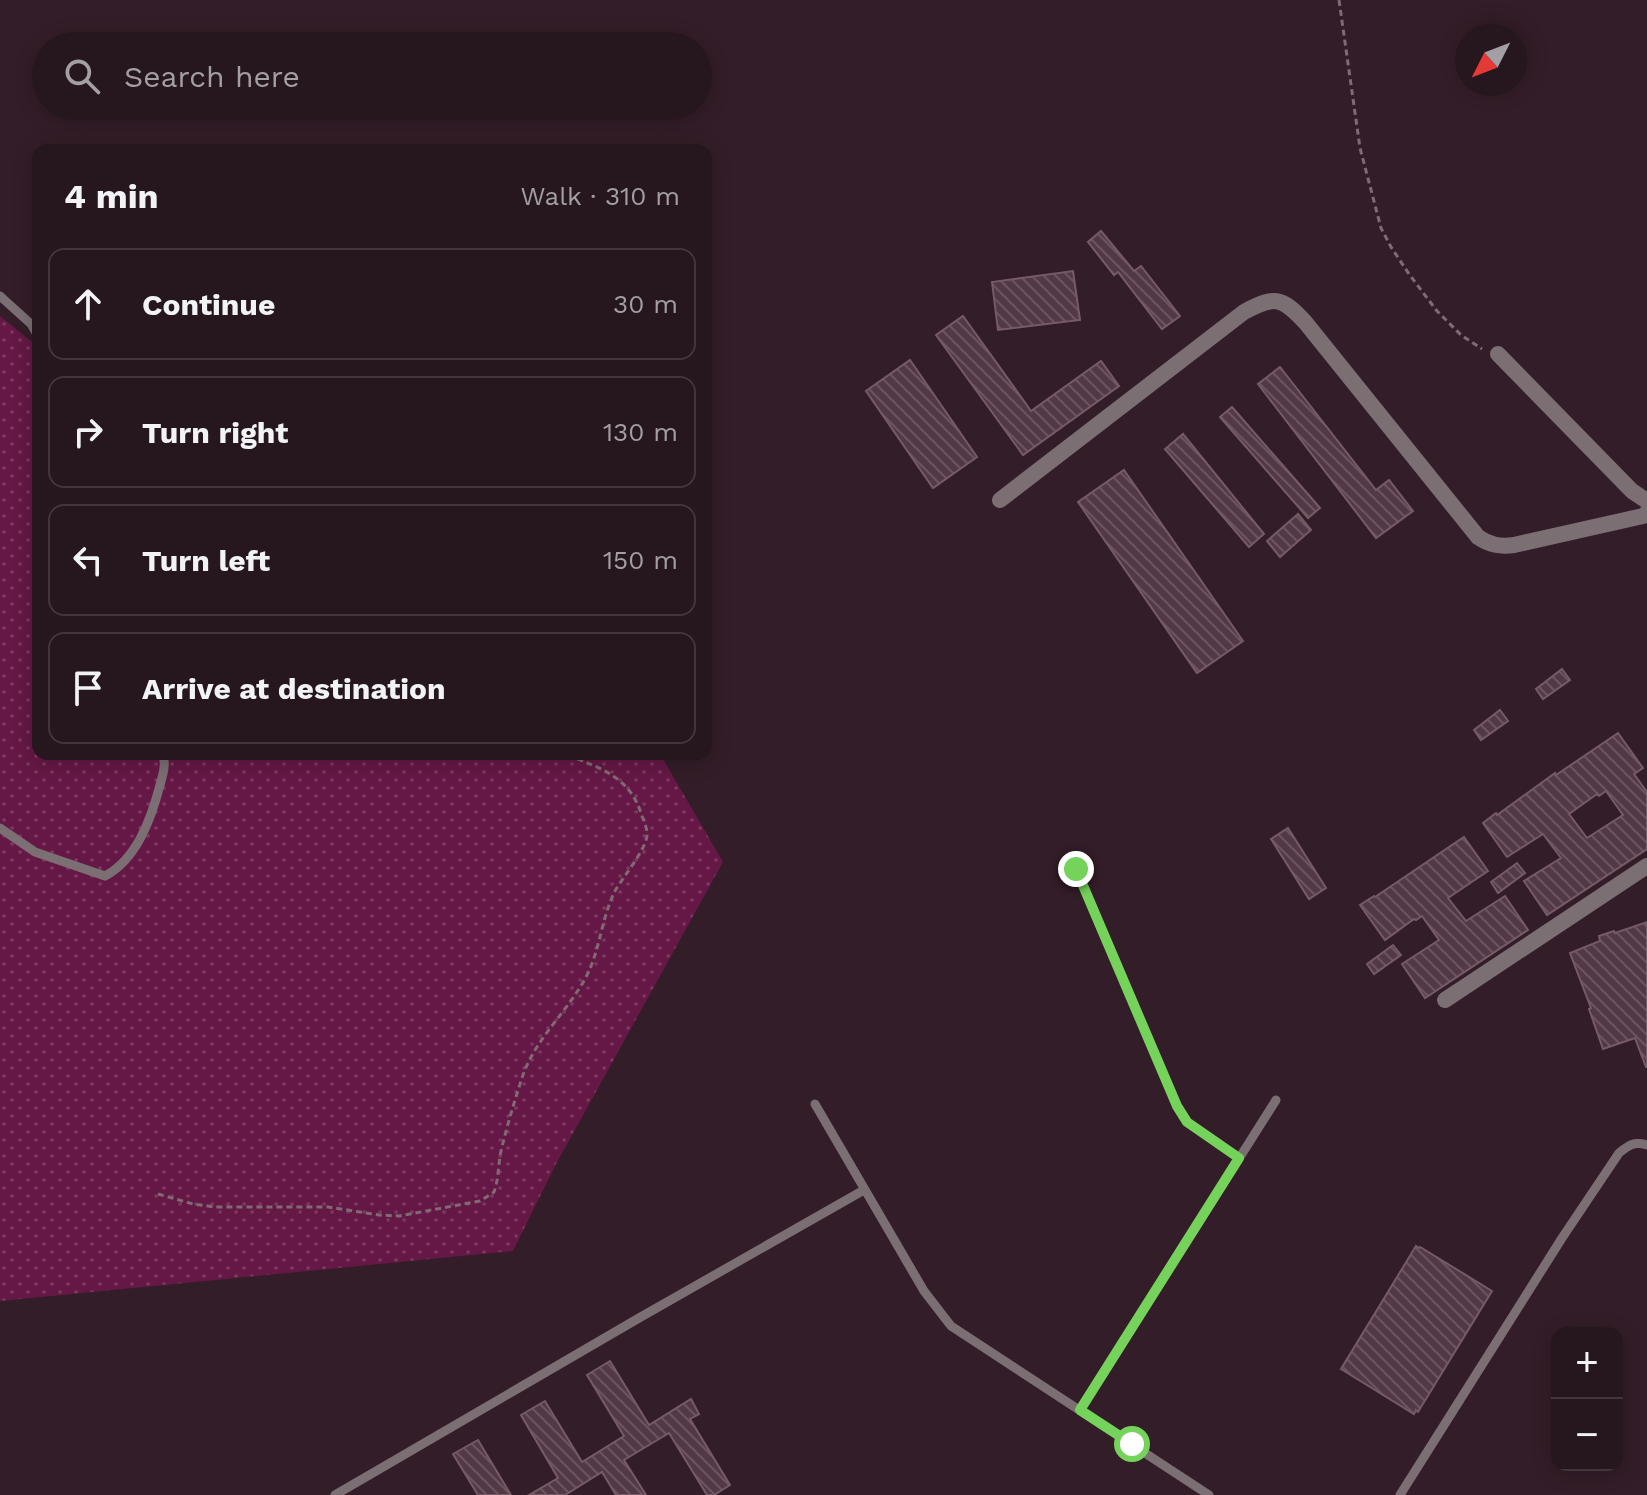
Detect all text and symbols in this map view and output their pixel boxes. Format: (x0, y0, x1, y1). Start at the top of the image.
north arrow (1455, 24, 1527, 96)
search box (32, 32, 712, 120)
icon: search (60, 54, 104, 98)
text: Search here (124, 59, 300, 94)
text: 4 min (64, 176, 159, 216)
text: Walk · 310 m (520, 181, 680, 211)
icon: ahead (66, 282, 110, 326)
text: Continue (142, 287, 275, 322)
text: 30 m (613, 289, 678, 319)
icon: right (66, 410, 110, 454)
text: Turn right (142, 415, 288, 450)
text: 130 m (603, 417, 678, 447)
icon: left (66, 538, 110, 582)
text: Turn left (142, 543, 270, 578)
text: 150 m (603, 545, 678, 575)
icon: arrive (66, 666, 110, 710)
text: Arrive at destination (142, 671, 446, 706)
route end (1058, 851, 1094, 887)
map controls (1551, 1327, 1623, 1471)
button: + (1551, 1327, 1623, 1399)
button: − (1551, 1399, 1623, 1471)
route start (1114, 1426, 1150, 1462)

